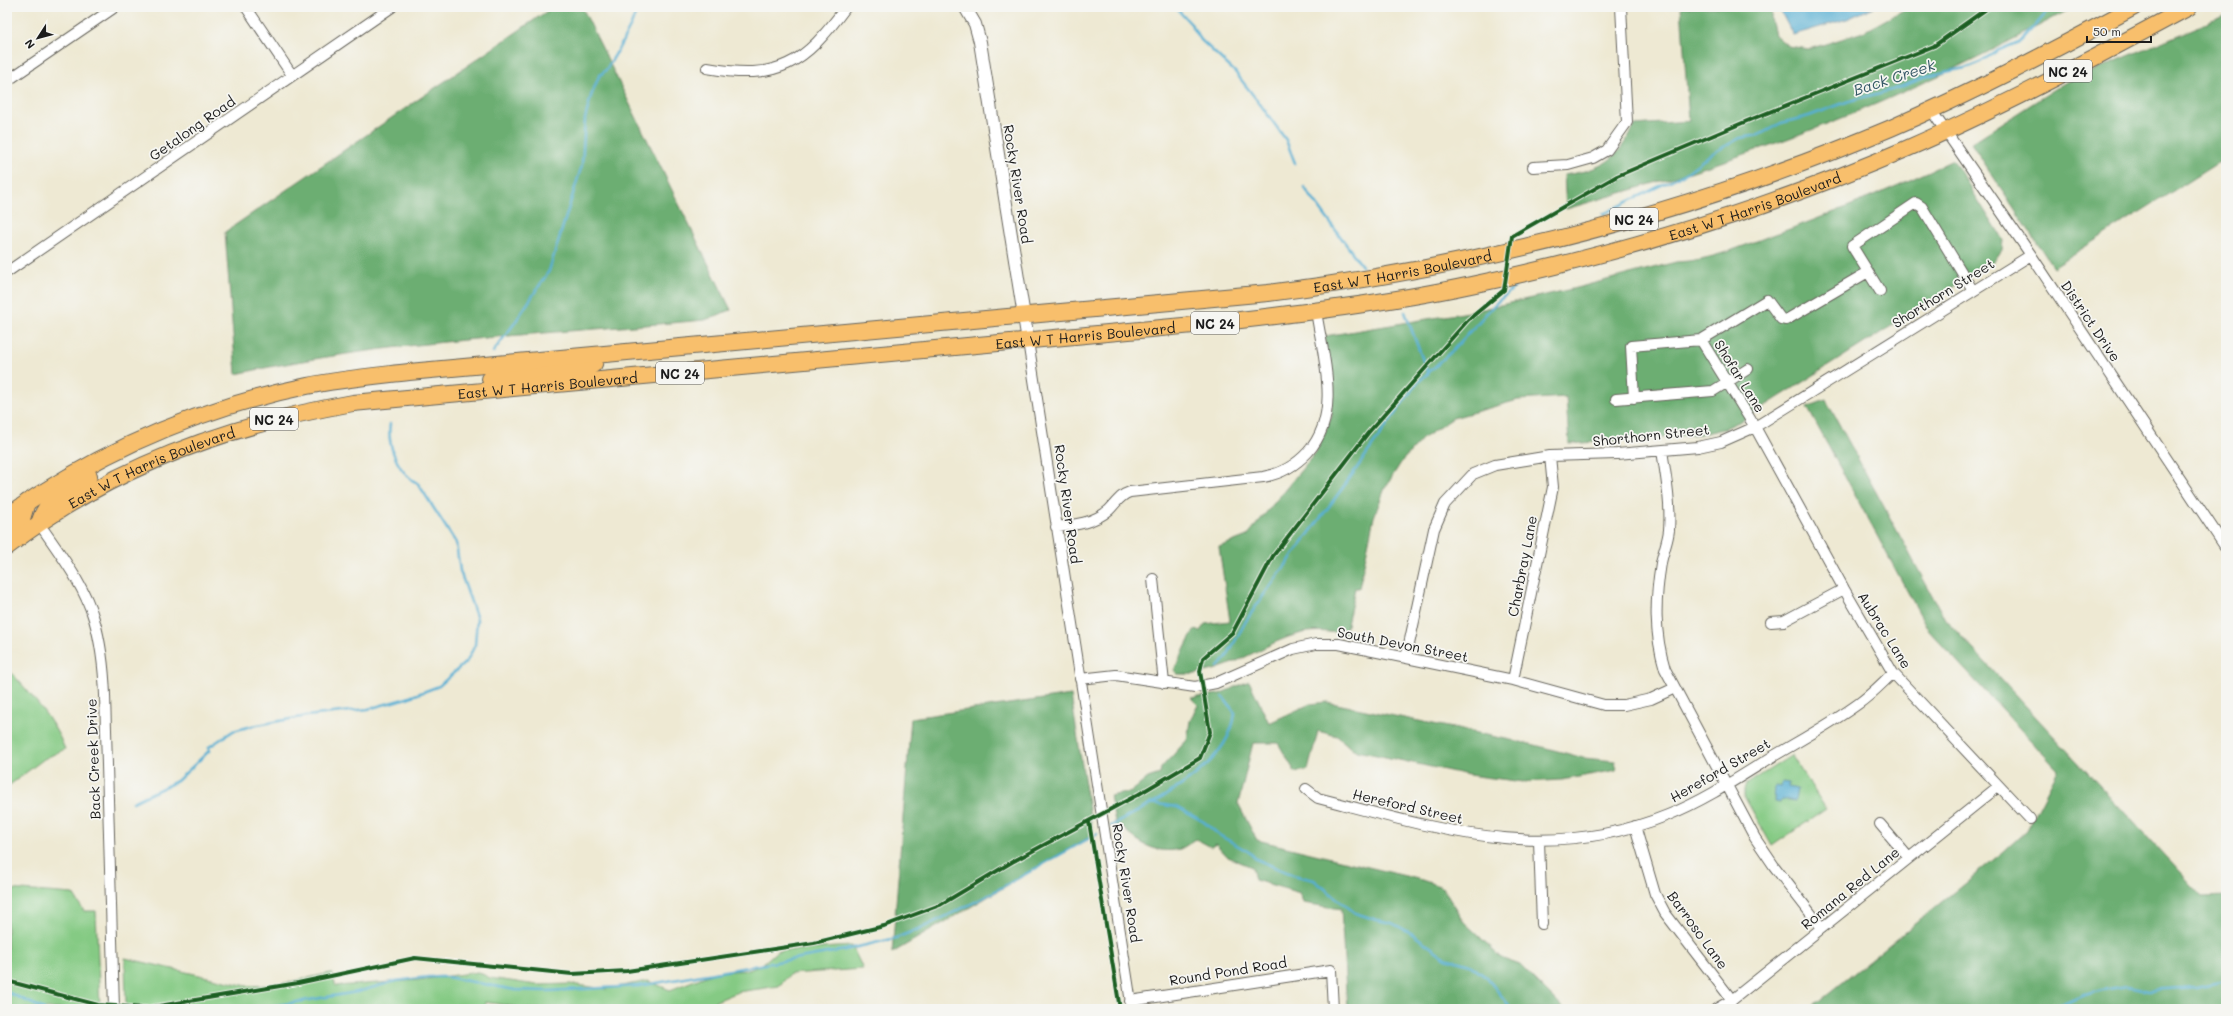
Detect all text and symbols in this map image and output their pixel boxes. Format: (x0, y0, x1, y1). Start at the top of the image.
north arrow (18, 18, 58, 58)
scale bar (2087, 18, 2151, 44)
text: 50 m (2093, 23, 2121, 39)
text: N (21, 36, 38, 52)
water label: Back Creek (1850, 54, 1938, 100)
road number: NC 24 (2044, 60, 2092, 82)
street label: Getalong Road (145, 91, 239, 165)
street label: Rocky River Road (999, 123, 1037, 245)
street label: East W T Harris Boulevard (1666, 167, 1844, 244)
road number: NC 24 (1610, 208, 1658, 230)
street label: East W T Harris Boulevard (1312, 245, 1493, 296)
street label: Shorthorn Street (1888, 254, 1998, 332)
street label: District Drive (2057, 277, 2125, 365)
road number: NC 24 (1191, 312, 1239, 334)
street label: East W T Harris Boulevard (994, 317, 1176, 353)
street label: Shofar Lane (1710, 336, 1770, 416)
road number: NC 24 (656, 362, 704, 384)
street label: East W T Harris Boulevard (457, 367, 639, 403)
road number: NC 24 (250, 408, 298, 430)
street label: Shorthorn Street (1592, 419, 1710, 451)
street label: East W T Harris Boulevard (64, 422, 237, 512)
street label: Rocky River Road (1050, 443, 1086, 565)
street label: Charbray Lane (1503, 514, 1541, 618)
street label: Aubrac Lane (1854, 588, 1916, 672)
street label: South Devon Street (1336, 622, 1470, 666)
street label: Back Creek Drive (81, 698, 105, 820)
street label: Hereford Street (1666, 734, 1774, 806)
street label: Hereford Street (1351, 784, 1465, 828)
street label: Rocky River Road (1108, 822, 1146, 944)
street label: Romana Red Lane (1797, 842, 1903, 934)
street label: Barroso Lane (1663, 887, 1733, 973)
street label: Round Pond Road (1168, 952, 1288, 990)

